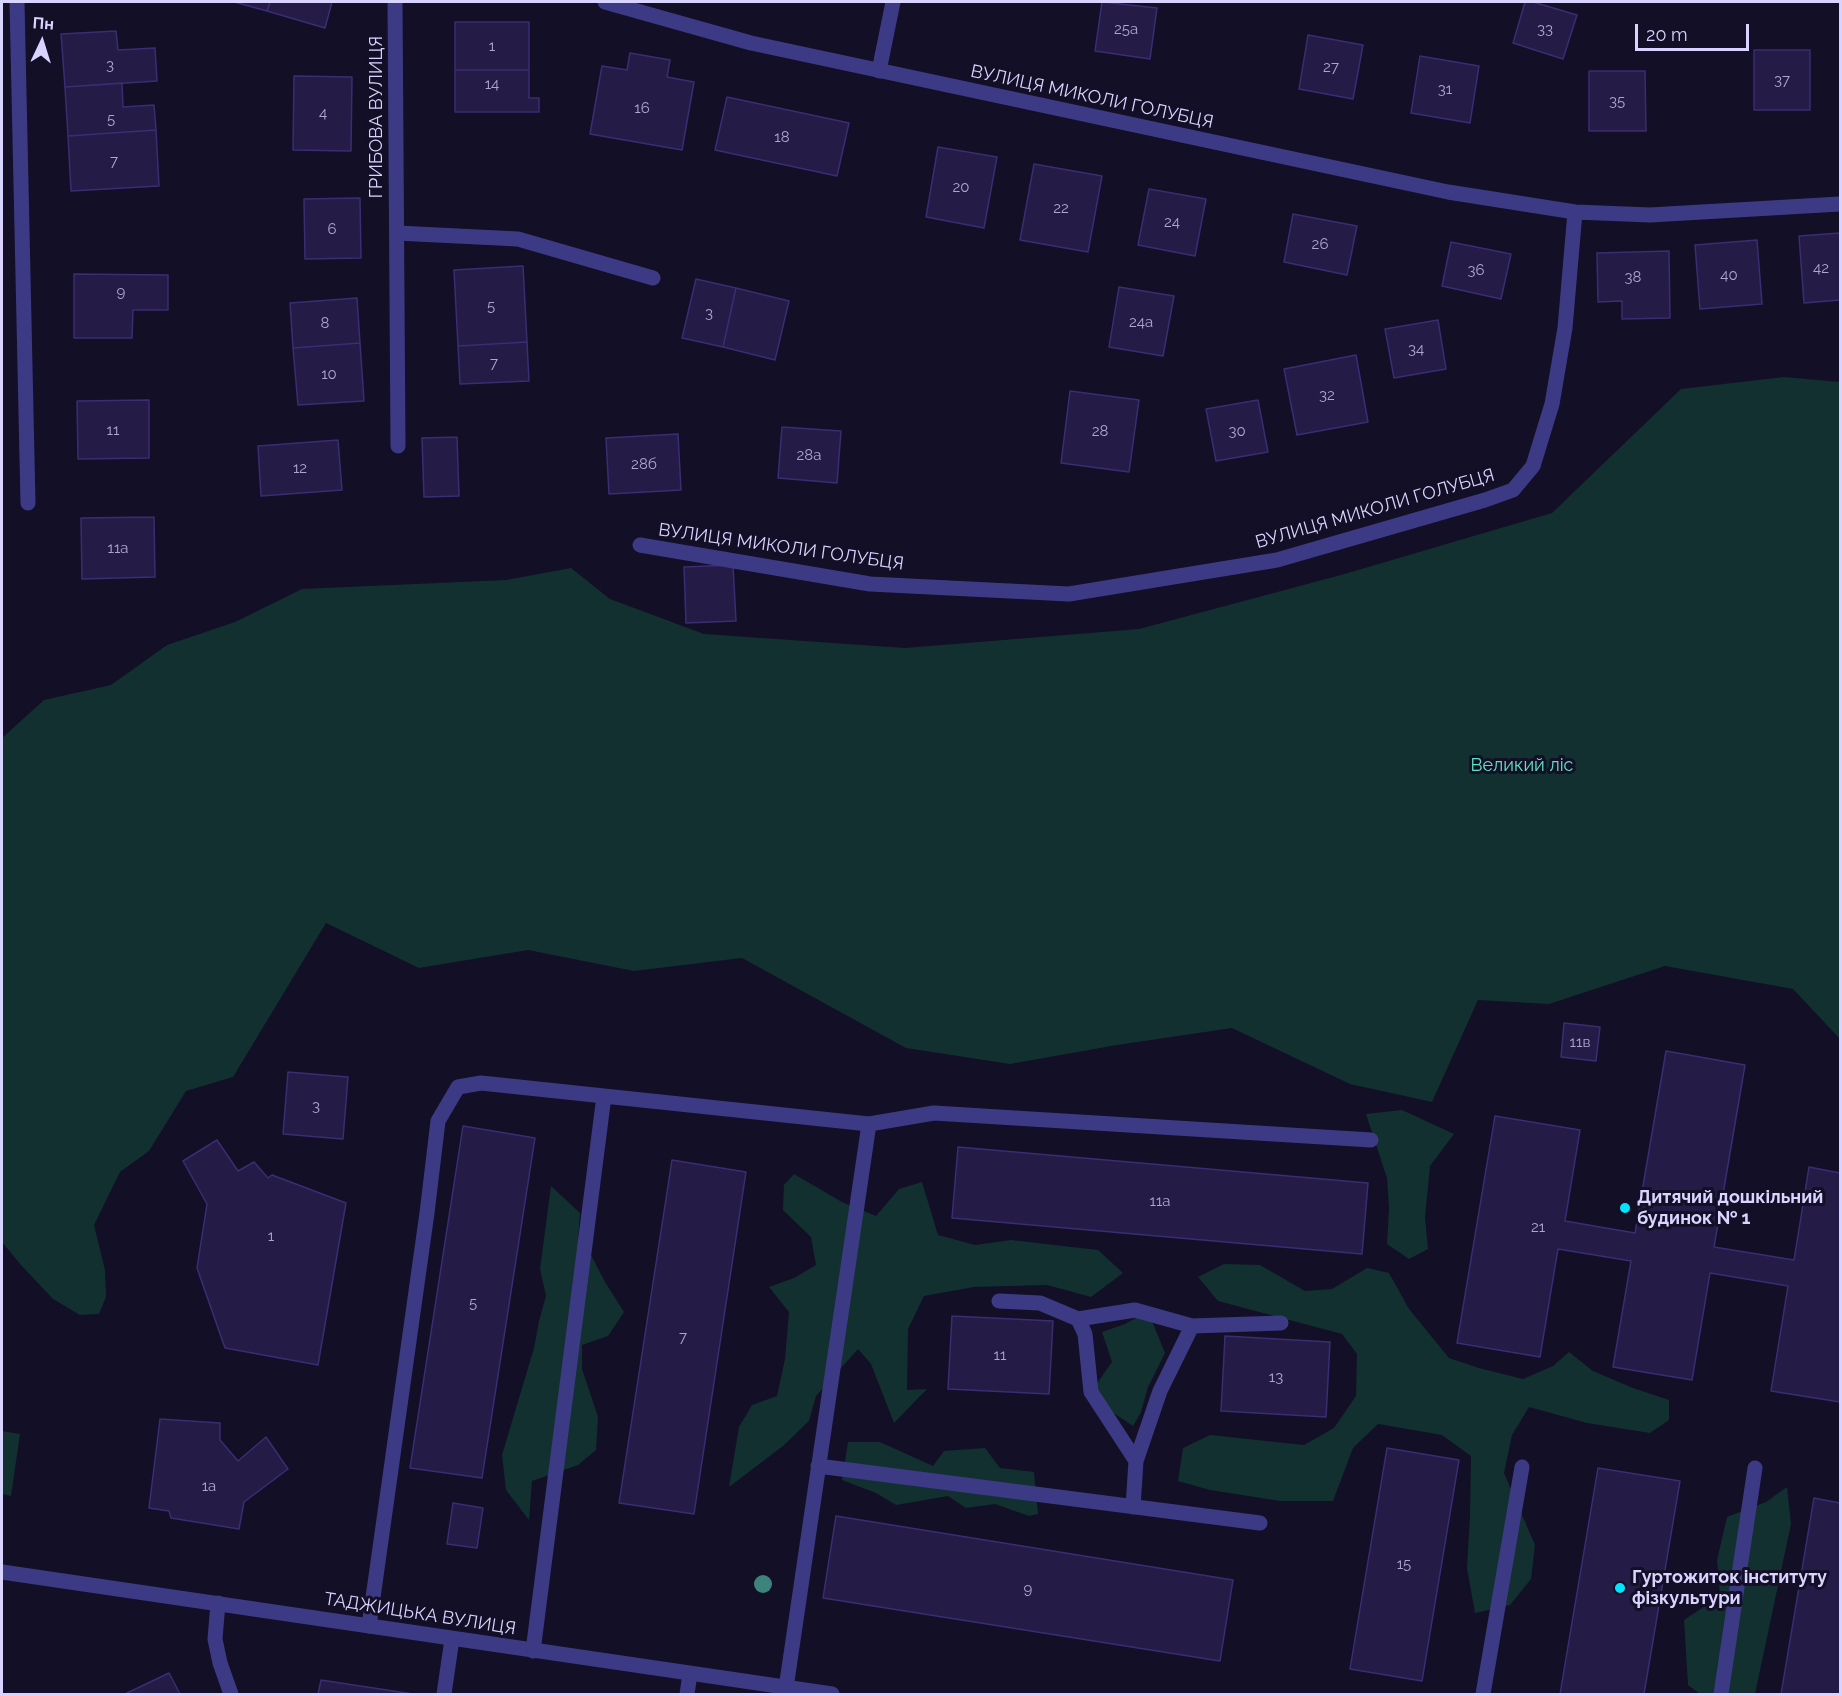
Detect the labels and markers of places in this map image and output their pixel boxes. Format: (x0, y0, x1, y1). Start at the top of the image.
place label: Дитячий дошкільний будинок № 1 (1637, 1187, 1823, 1230)
marker: Дитячий дошкільний будинок № 1 (1618, 1201, 1632, 1215)
place label: Гуртожиток інституту фізкультури (1632, 1567, 1827, 1610)
marker: Гуртожиток інституту фізкультури (1613, 1581, 1627, 1595)

